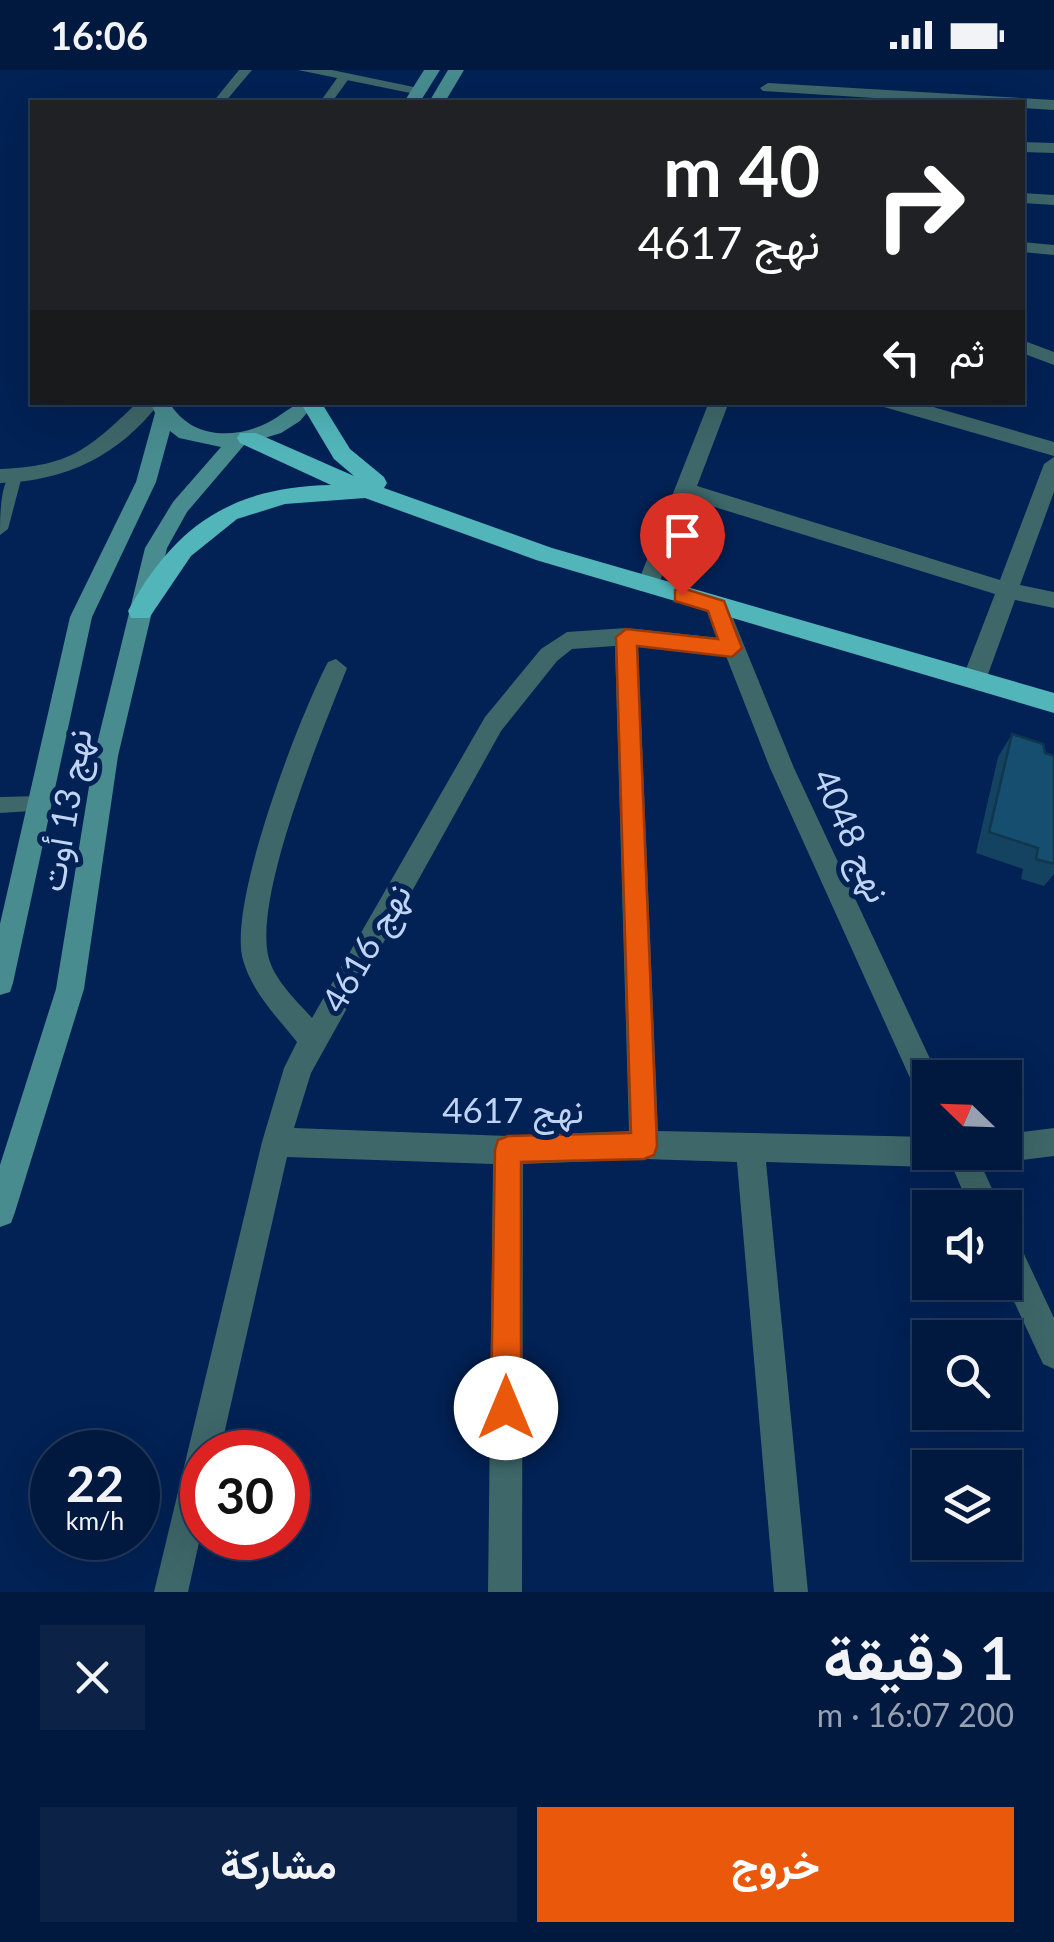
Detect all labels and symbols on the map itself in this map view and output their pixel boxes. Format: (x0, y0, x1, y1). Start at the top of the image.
pin (640, 493, 725, 596)
street label: نهج 13 أوت (29, 725, 104, 895)
street label: نهج 4048 (800, 762, 901, 910)
street label: نهج 4616 (311, 875, 423, 1021)
north arrow (912, 1060, 1022, 1170)
street label: نهج 4617 (442, 1088, 584, 1135)
position arrow (454, 1356, 558, 1460)
speed limit sign: 30 (180, 1430, 310, 1560)

